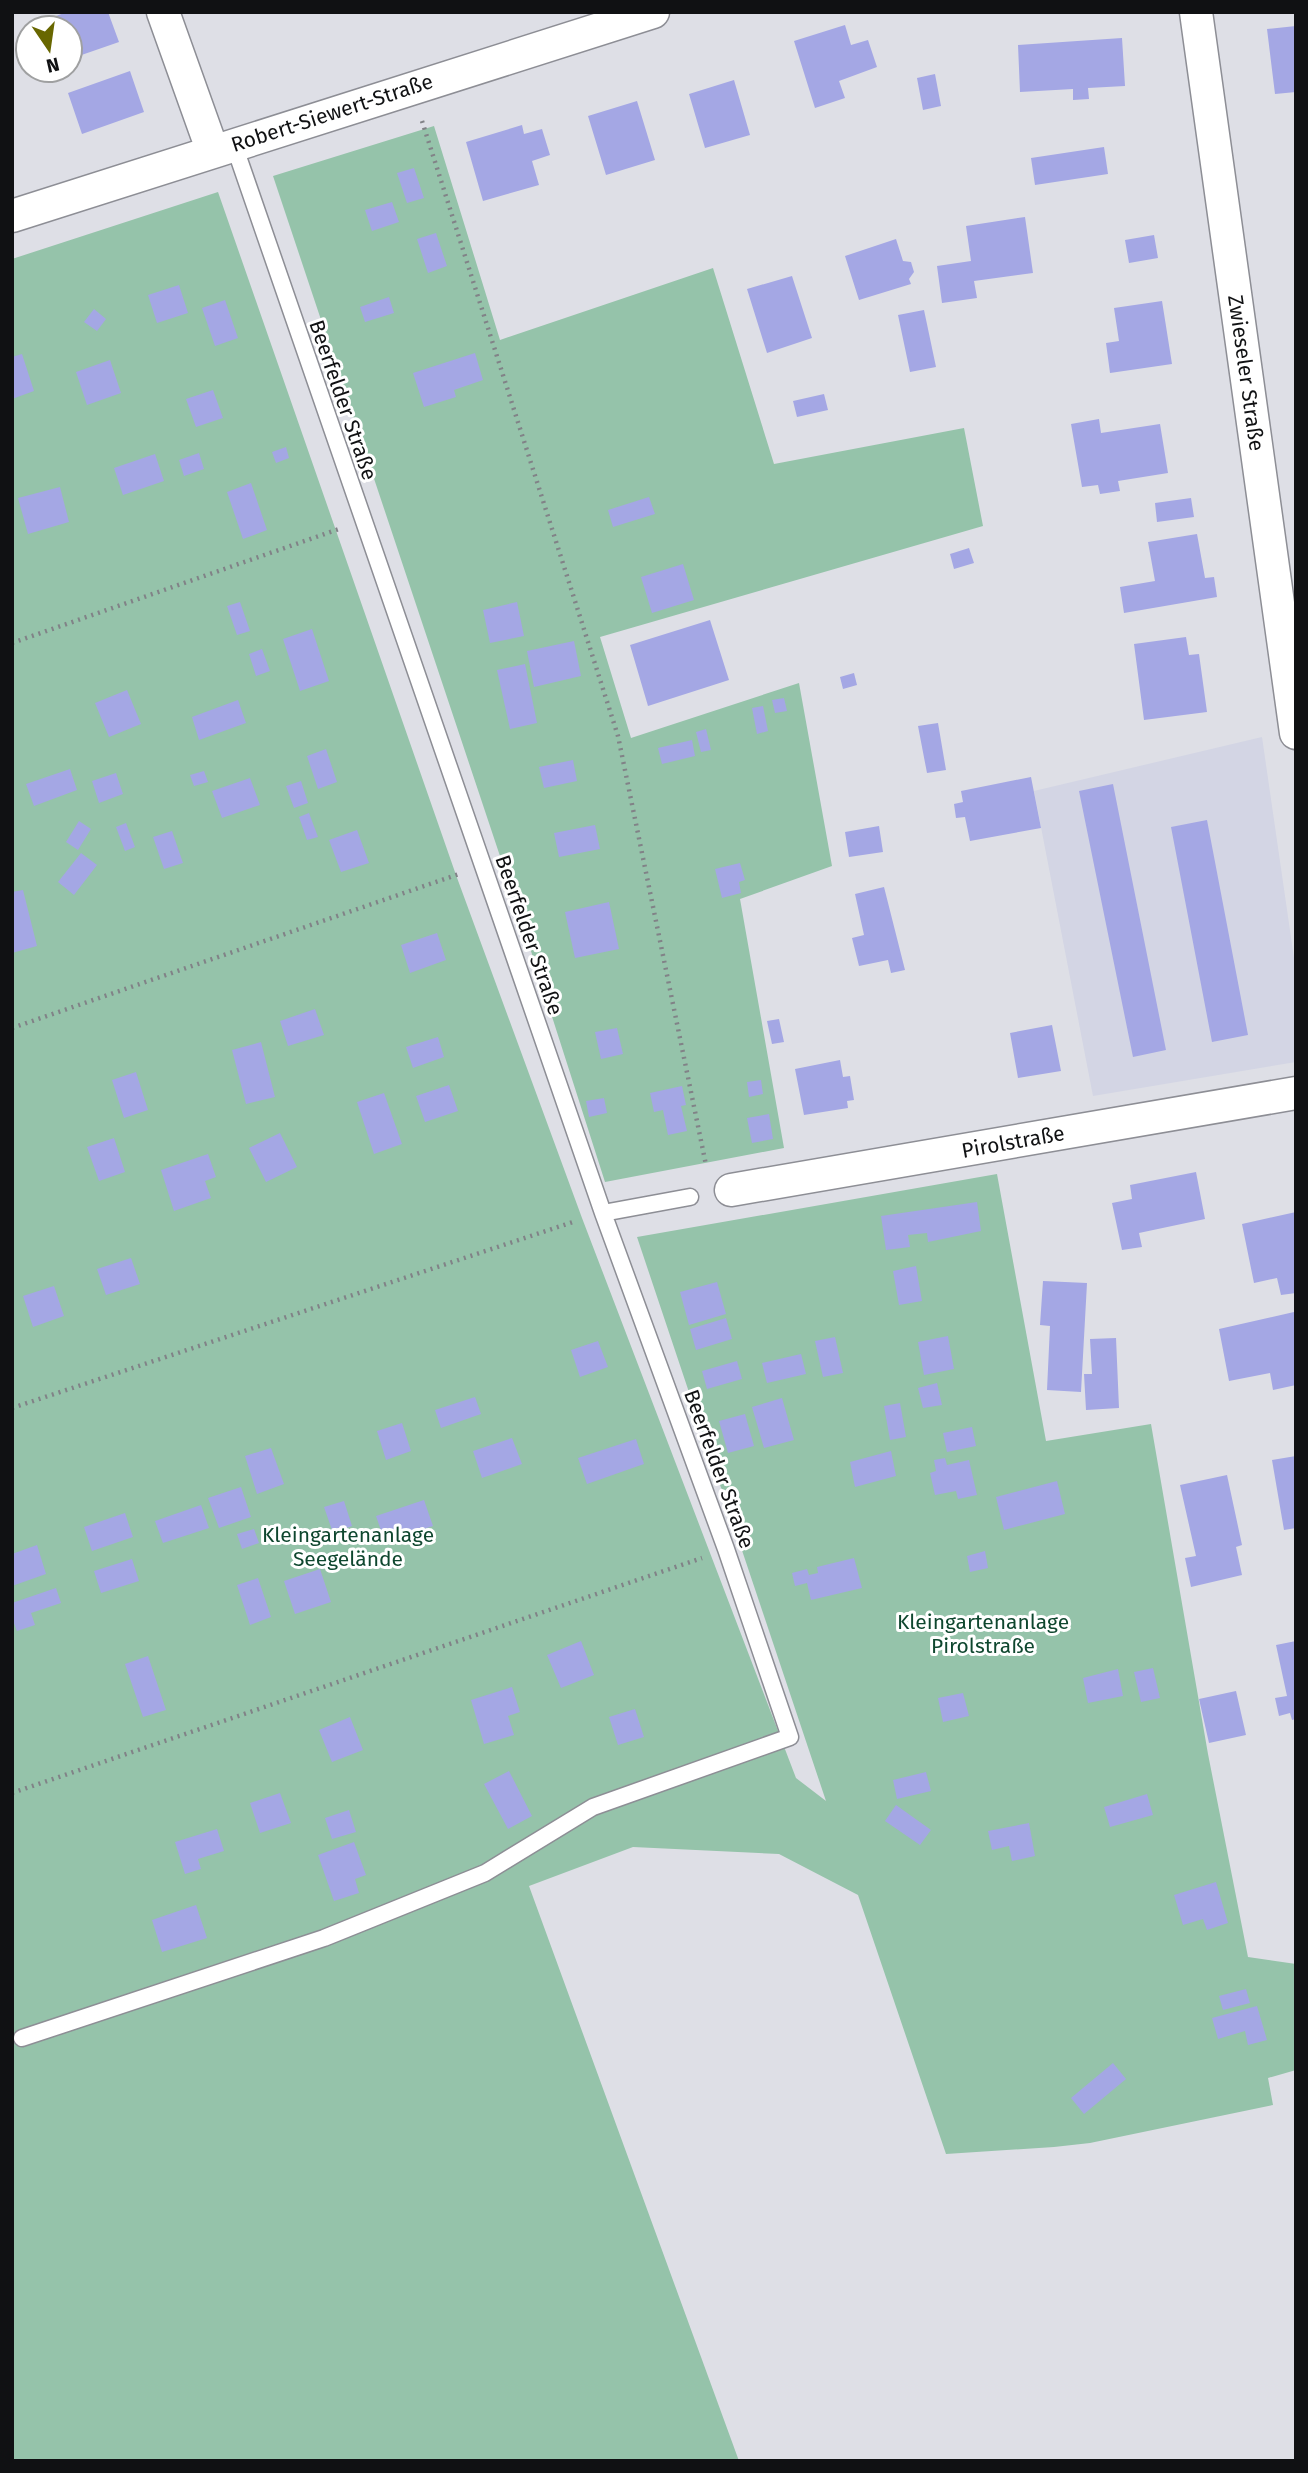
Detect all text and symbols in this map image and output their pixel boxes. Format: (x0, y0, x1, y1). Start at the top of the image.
north arrow (14, 14, 84, 84)
text: N (44, 52, 61, 78)
street label: Robert-Siewert-Straße (228, 68, 436, 158)
street label: Zwieseler Straße (1222, 293, 1270, 453)
street label: Beerfelder Straße (303, 317, 383, 483)
street label: Beerfelder Straße (489, 852, 569, 1018)
street label: Pirolstraße (959, 1120, 1067, 1164)
street label: Beerfelder Straße (678, 1386, 760, 1552)
park label: Kleingartenanlage Seegelände (262, 1522, 434, 1572)
park label: Kleingartenanlage Pirolstraße (897, 1609, 1069, 1659)

